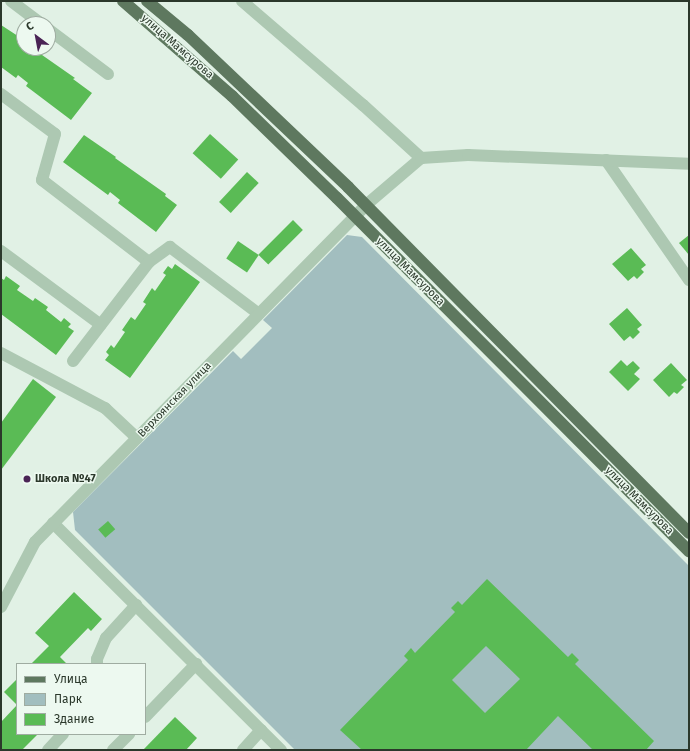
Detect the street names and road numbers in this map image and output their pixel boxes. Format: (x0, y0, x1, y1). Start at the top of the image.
street label: улица Мамсурова (138, 12, 216, 82)
street label: улица Мамсурова (373, 235, 447, 309)
street label: Верхоянская улица (136, 360, 214, 440)
street label: улица Мамсурова (602, 464, 676, 538)

